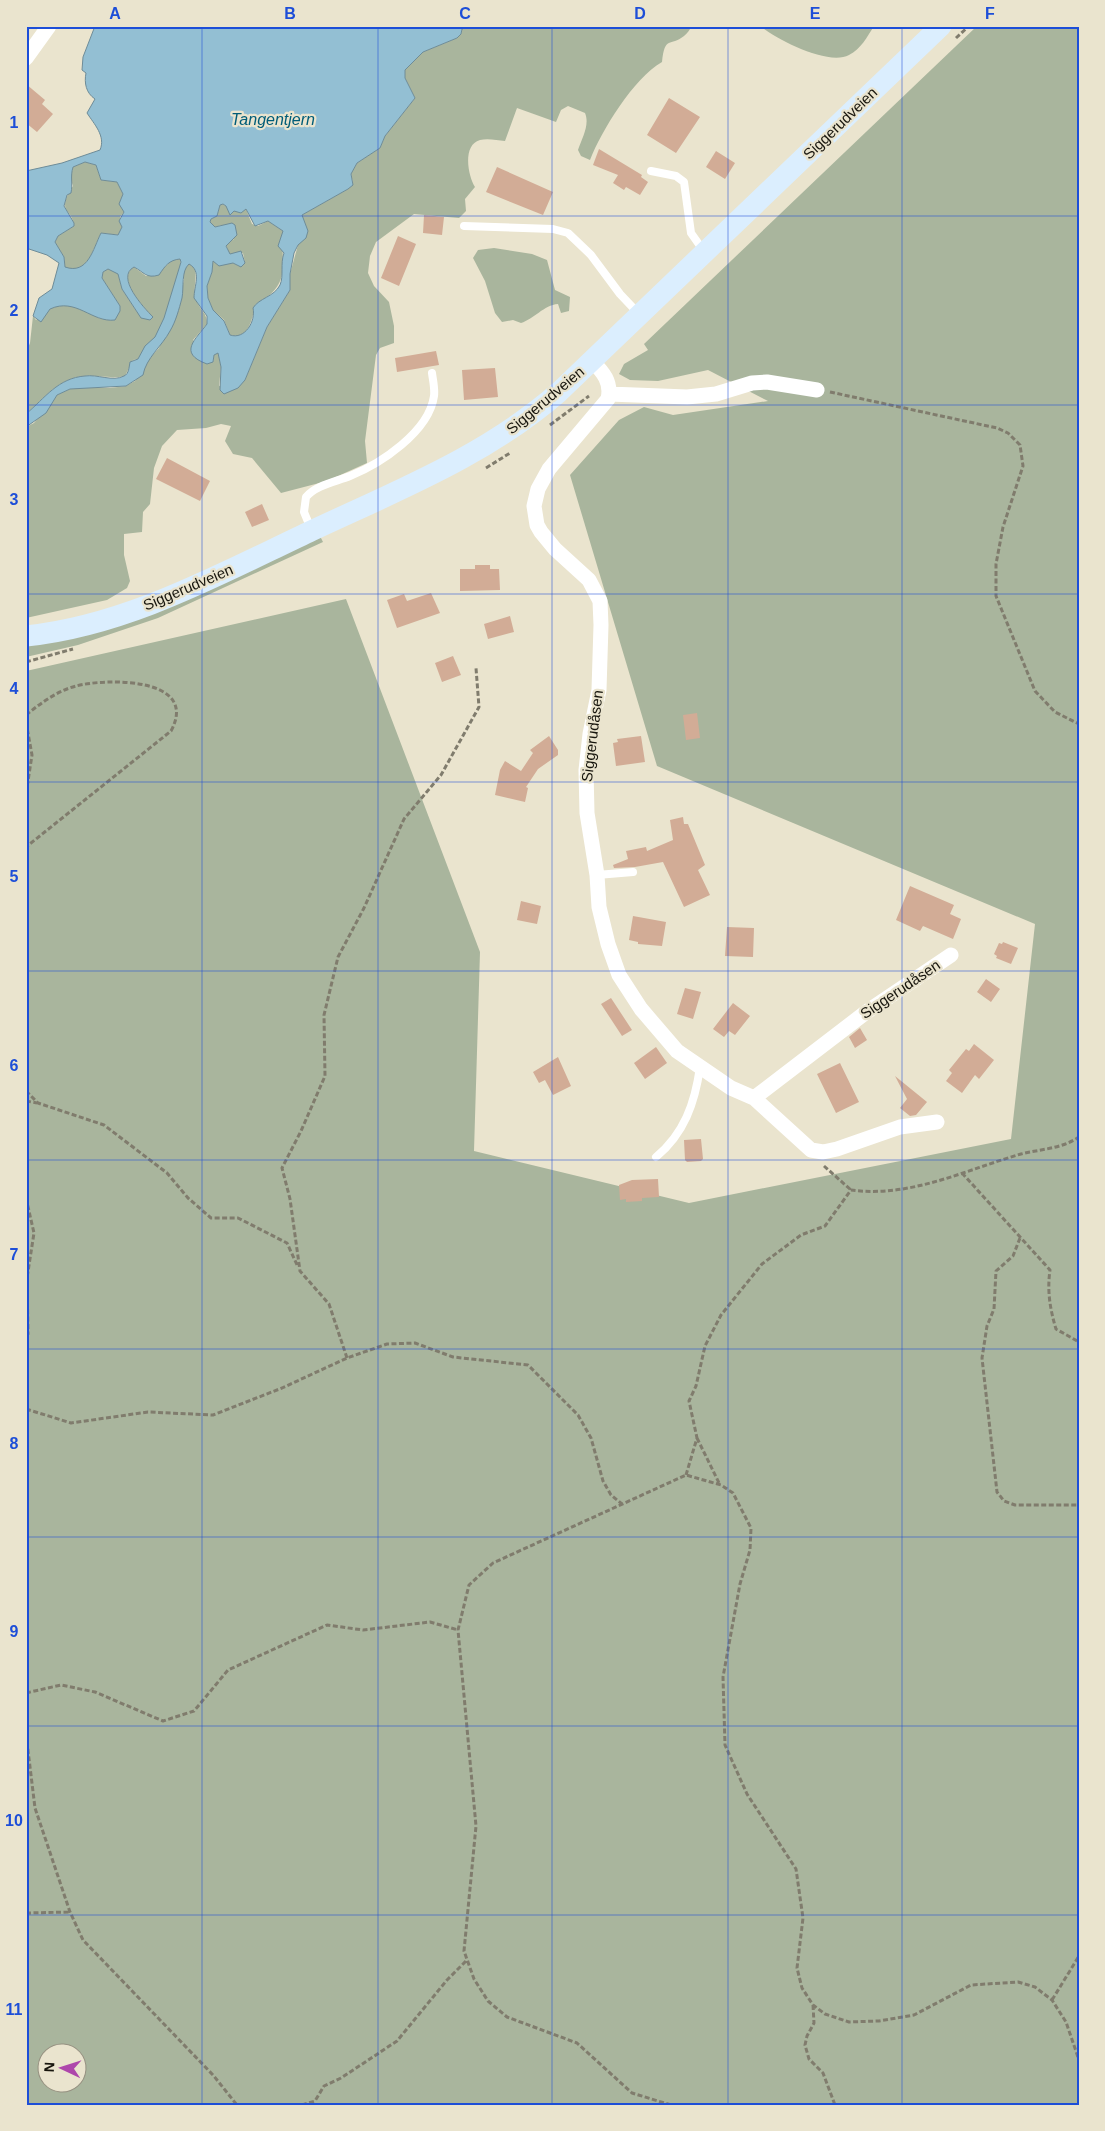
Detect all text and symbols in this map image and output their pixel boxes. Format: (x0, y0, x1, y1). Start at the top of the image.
text: A (109, 5, 121, 22)
text: B (284, 5, 296, 22)
text: C (459, 5, 471, 22)
text: D (634, 5, 646, 22)
text: E (810, 5, 821, 22)
text: F (985, 5, 995, 22)
street label: Siggerudveien (800, 84, 880, 162)
water label: Tangentjern (231, 111, 315, 128)
text: 1 (10, 114, 19, 131)
text: 2 (10, 302, 19, 319)
street label: Siggerudveien (503, 363, 587, 437)
text: 3 (10, 491, 19, 508)
street label: Siggerudveien (141, 560, 235, 614)
text: 4 (10, 680, 19, 697)
street label: Siggerudåsen (578, 689, 606, 783)
text: 5 (10, 868, 19, 885)
street label: Siggerudåsen (857, 956, 943, 1022)
text: 6 (10, 1057, 19, 1074)
text: 7 (10, 1246, 19, 1263)
text: 8 (10, 1435, 19, 1452)
text: 9 (10, 1623, 19, 1640)
text: 10 (5, 1812, 23, 1829)
text: 11 (6, 2001, 23, 2018)
north arrow (38, 2044, 88, 2094)
text: N (41, 2061, 57, 2073)

